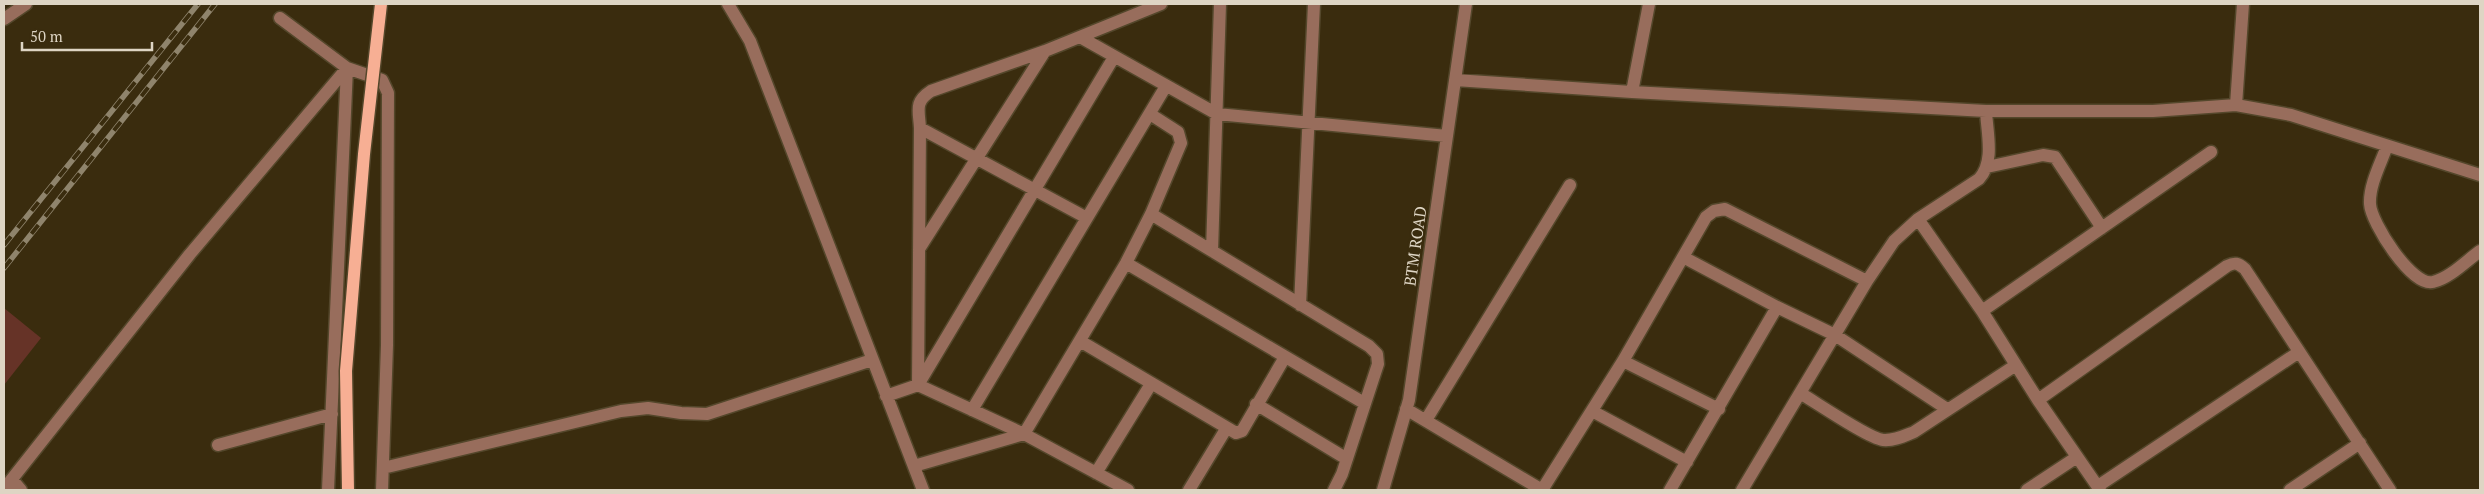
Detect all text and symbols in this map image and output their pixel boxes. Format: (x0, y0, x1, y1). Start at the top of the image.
scale bar (22, 20, 152, 52)
text: 50 m (30, 26, 63, 46)
street label: BTM ROAD (1399, 205, 1431, 287)

